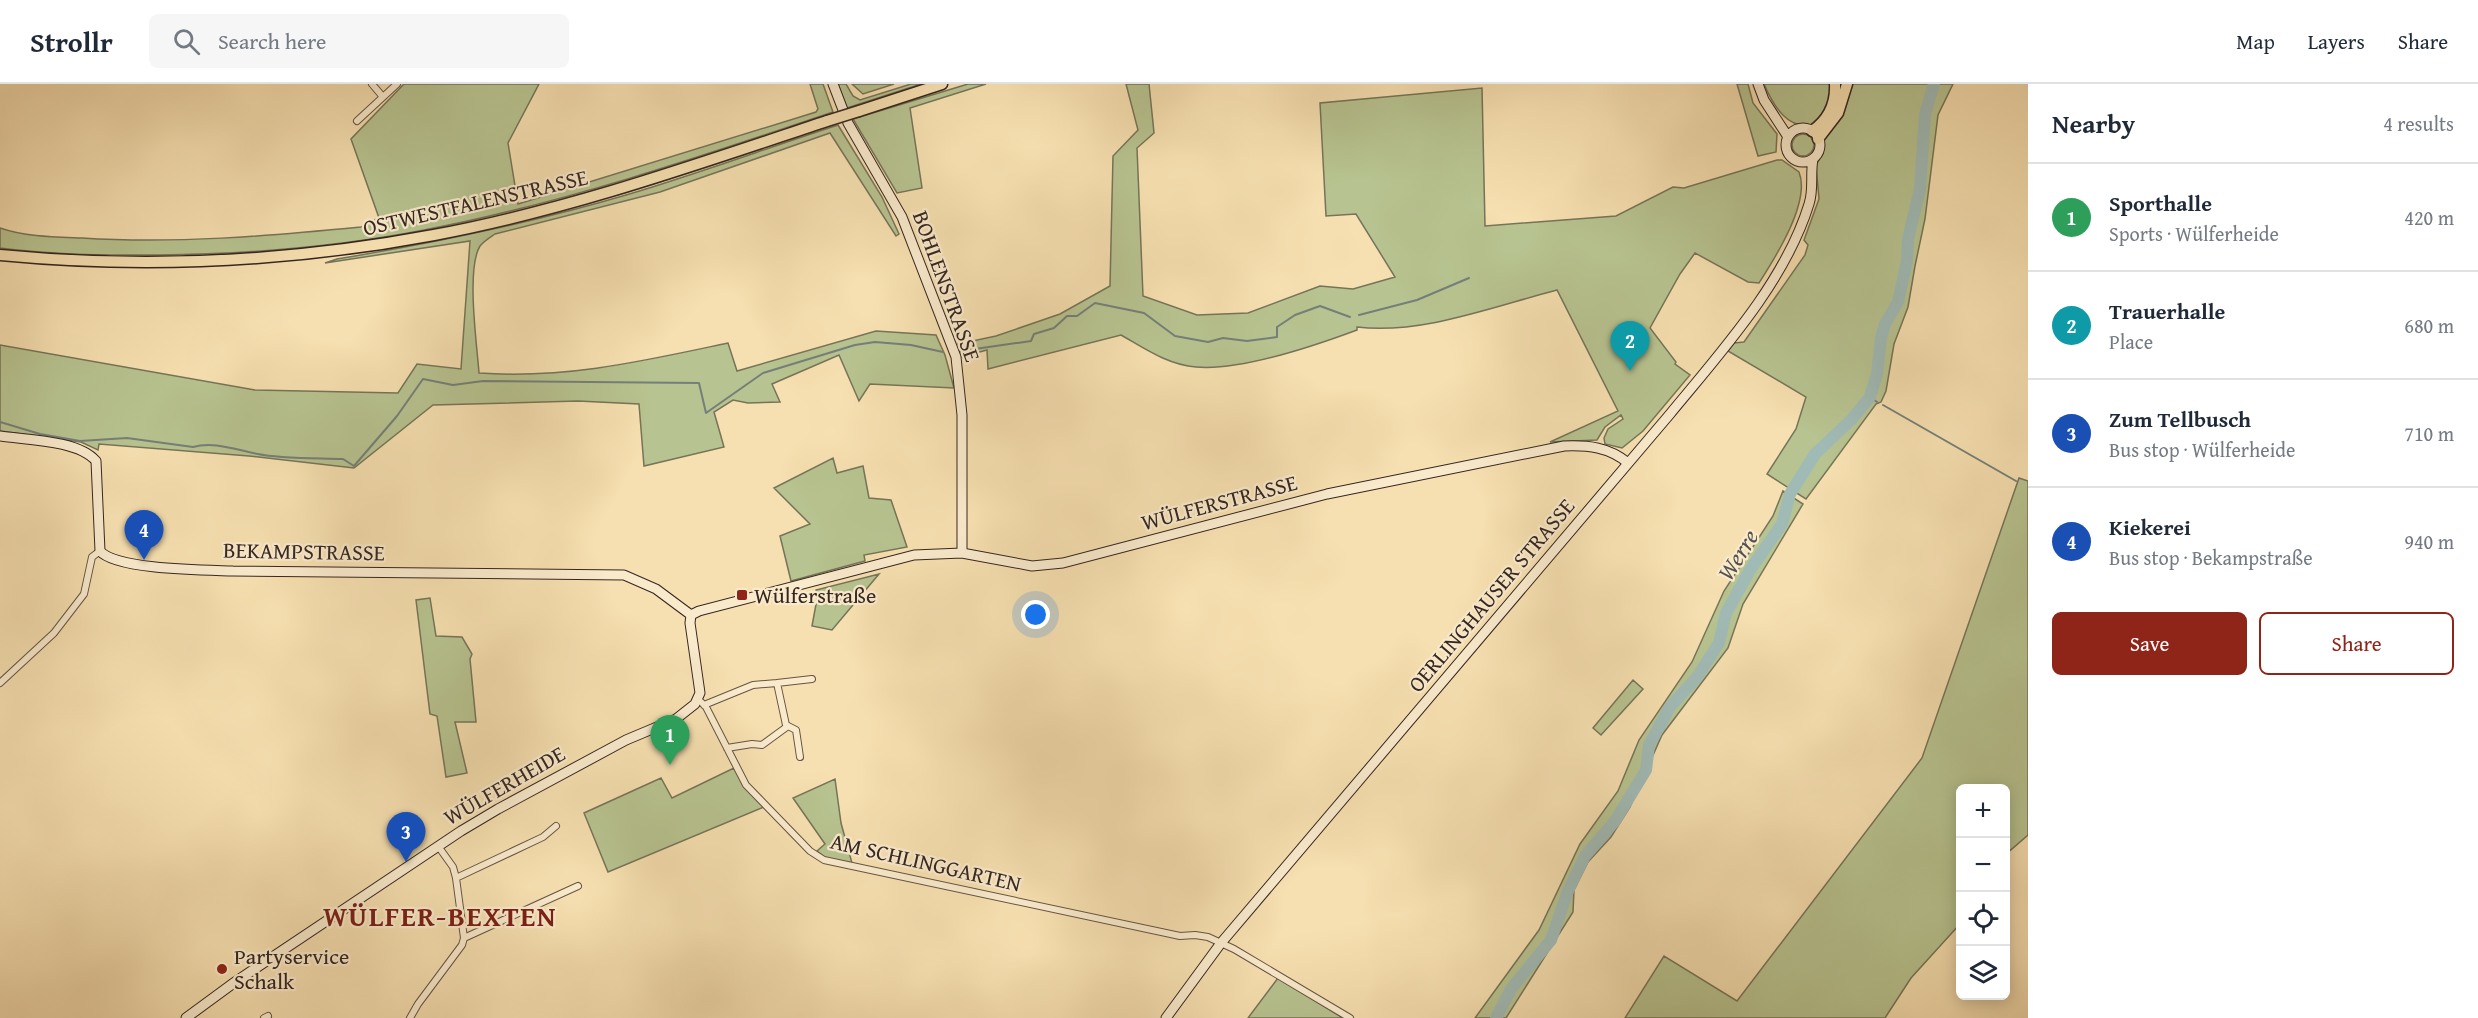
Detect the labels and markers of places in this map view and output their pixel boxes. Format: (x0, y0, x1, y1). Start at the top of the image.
pin: 2 (1610, 322, 1650, 371)
pin: 4 (124, 510, 164, 560)
place label: Wülferstraße (754, 579, 876, 611)
marker: Wülferstraße (735, 588, 749, 602)
pin: 1 (650, 716, 690, 765)
pin: 3 (386, 812, 426, 862)
place label: Partyservice Schalk (234, 940, 349, 997)
marker: Partyservice Schalk (215, 962, 229, 976)

